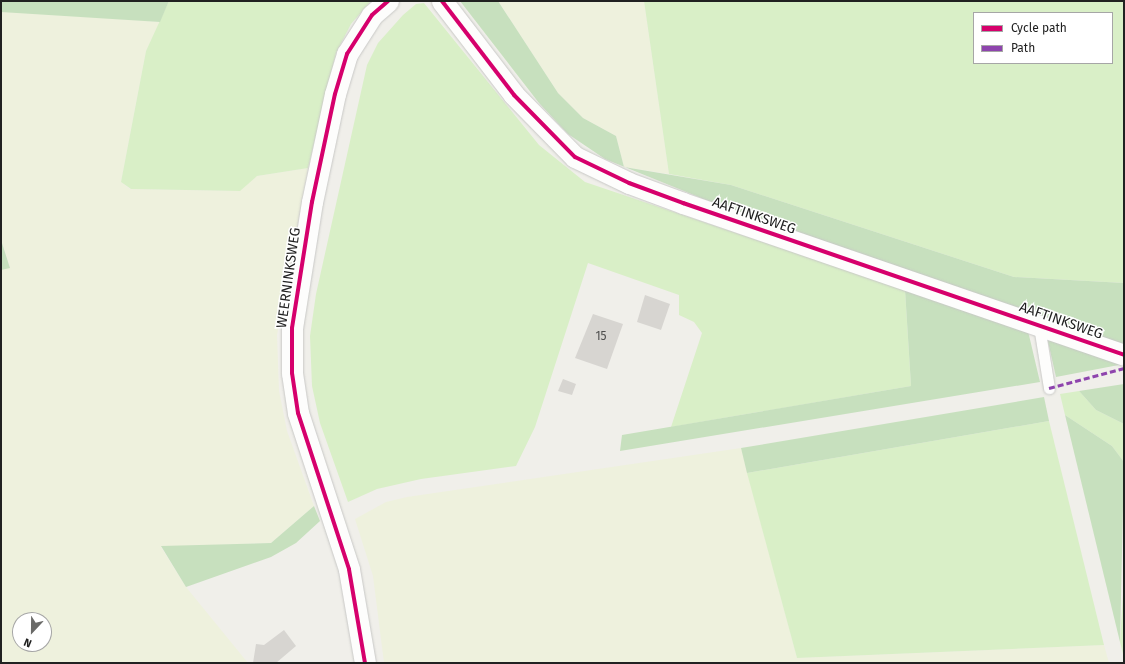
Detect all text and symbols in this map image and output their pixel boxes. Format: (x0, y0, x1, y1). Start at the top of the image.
legend (973, 12, 1113, 64)
text: Cycle path (1011, 21, 1067, 35)
text: Path (1011, 41, 1035, 55)
street label: AAFTINKSWEG (710, 194, 798, 238)
street label: WEERNINKSWEG (274, 227, 304, 329)
street label: AAFTINKSWEG (1017, 299, 1105, 343)
house number: 15 (595, 330, 607, 344)
north arrow (12, 612, 52, 652)
text: N (22, 635, 34, 650)

